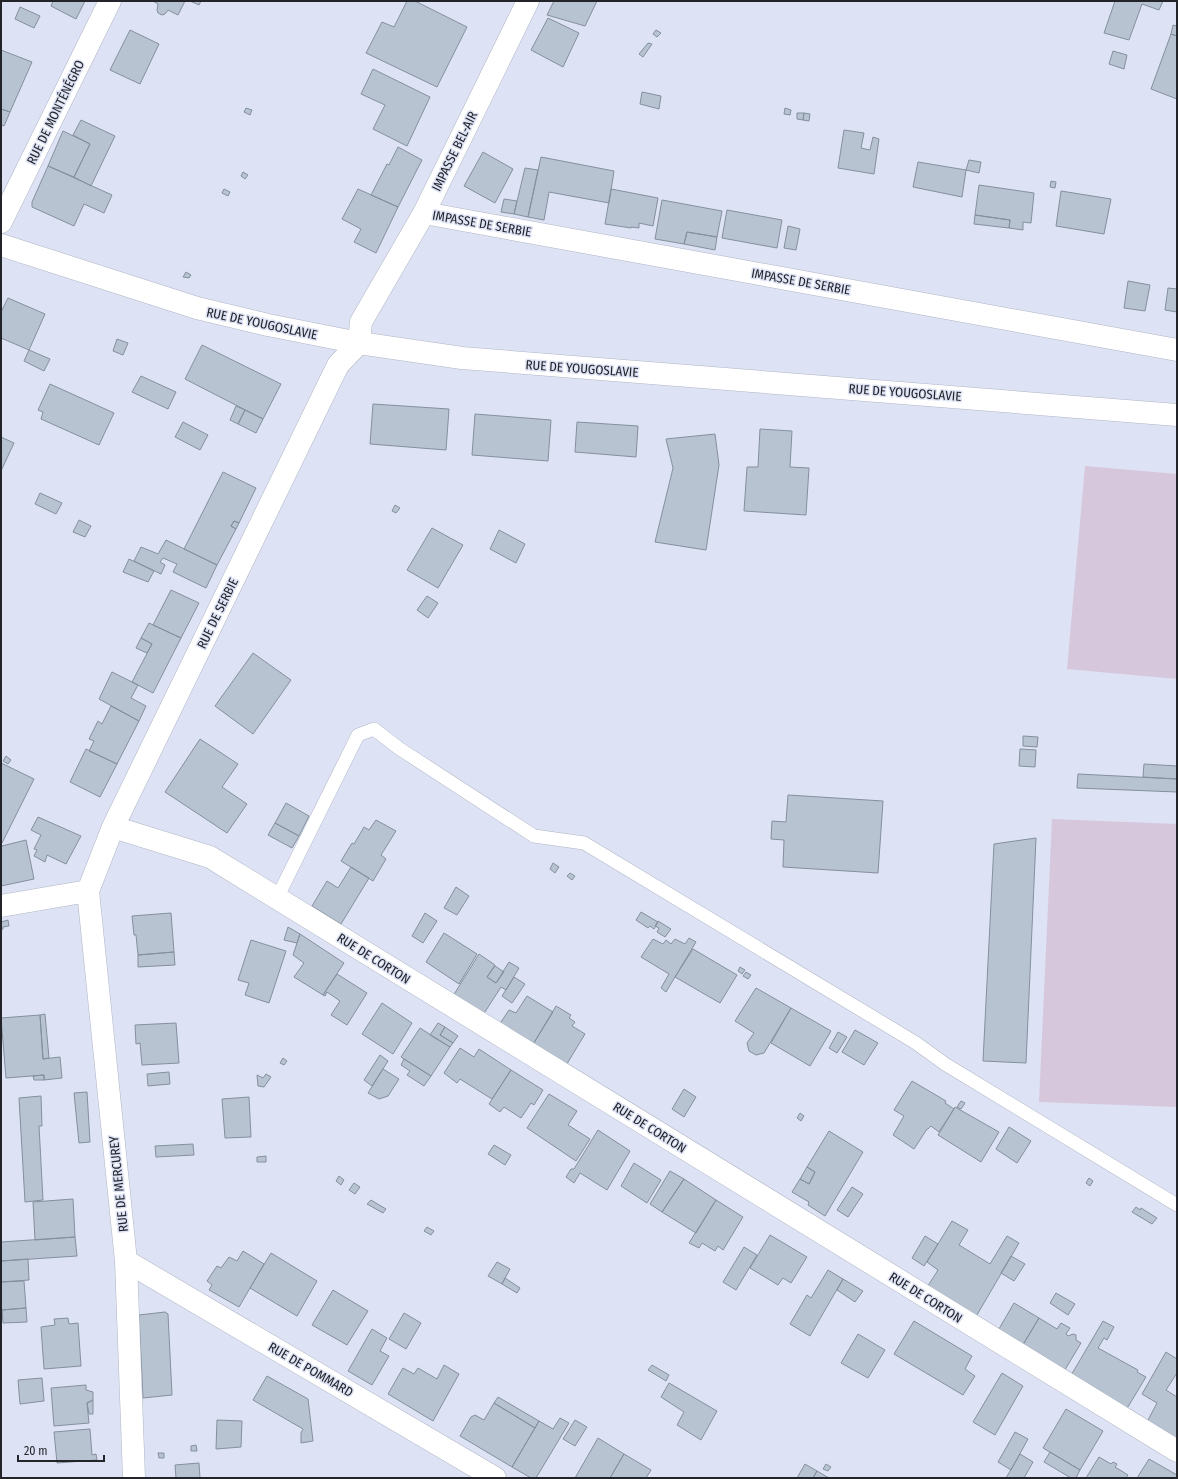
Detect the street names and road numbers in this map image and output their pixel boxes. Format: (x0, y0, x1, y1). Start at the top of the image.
street label: RUE DE MONTÉNÉGRO (24, 58, 87, 167)
street label: IMPASSE BEL-AIR (429, 109, 480, 194)
street label: IMPASSE DE SERBIE (431, 207, 533, 240)
street label: IMPASSE DE SERBIE (750, 265, 852, 298)
street label: RUE DE YOUGOSLAVIE (205, 304, 319, 343)
street label: RUE DE YOUGOSLAVIE (525, 357, 639, 380)
street label: RUE DE YOUGOSLAVIE (848, 381, 962, 404)
street label: RUE DE SERBIE (194, 575, 241, 651)
street label: RUE DE CORTON (334, 930, 413, 987)
street label: RUE DE CORTON (610, 1099, 689, 1156)
street label: RUE DE MERCUREY (106, 1135, 131, 1233)
street label: RUE DE CORTON (886, 1269, 965, 1326)
street label: RUE DE POMMARD (266, 1339, 356, 1400)

